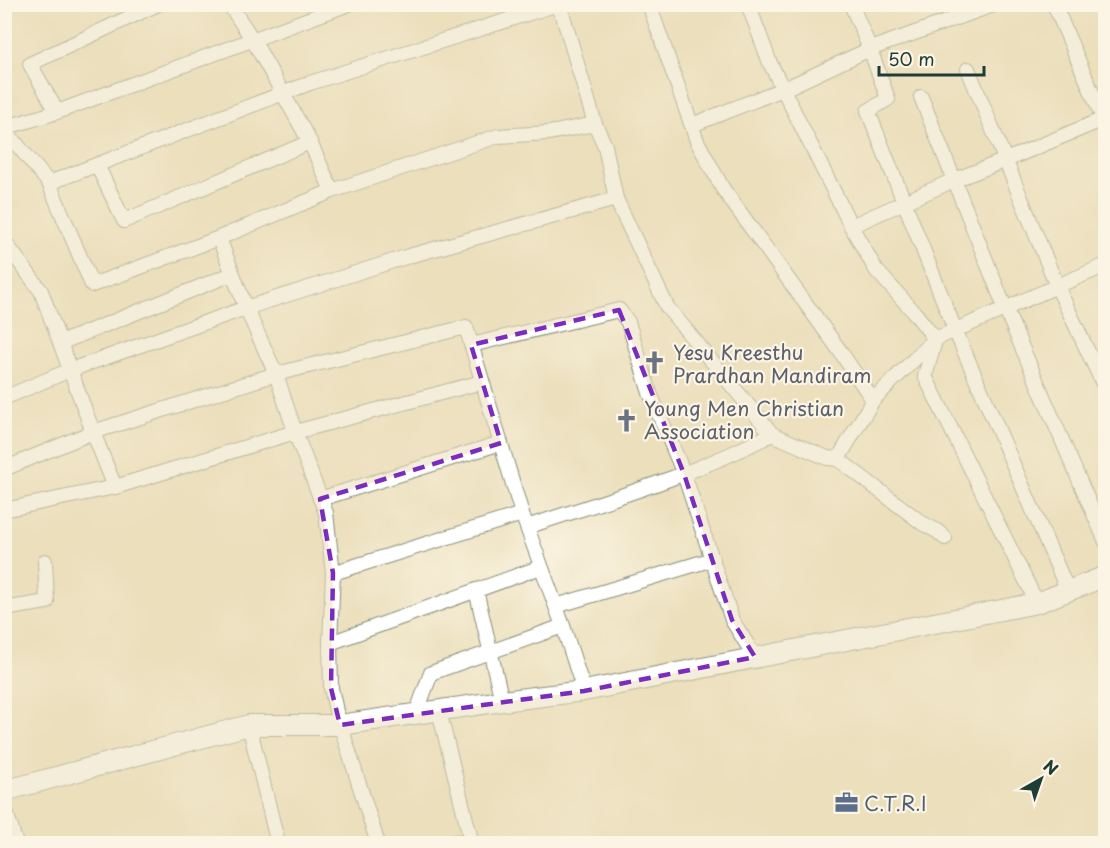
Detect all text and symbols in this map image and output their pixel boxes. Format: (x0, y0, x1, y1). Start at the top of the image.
scale bar (879, 39, 984, 77)
text: 50 m (888, 45, 935, 72)
place label: Yesu Kreesthu Prardhan Mandiram (673, 337, 871, 390)
church icon: Yesu Kreesthu Prardhan Mandiram (642, 350, 668, 376)
place label: Young Men Christian Association (644, 393, 844, 446)
church icon: Young Men Christian Association (613, 407, 639, 433)
north arrow (1011, 749, 1071, 809)
text: N (1039, 753, 1064, 780)
place label: C.T.R.I (864, 788, 926, 818)
office icon: C.T.R.I (833, 790, 859, 816)

